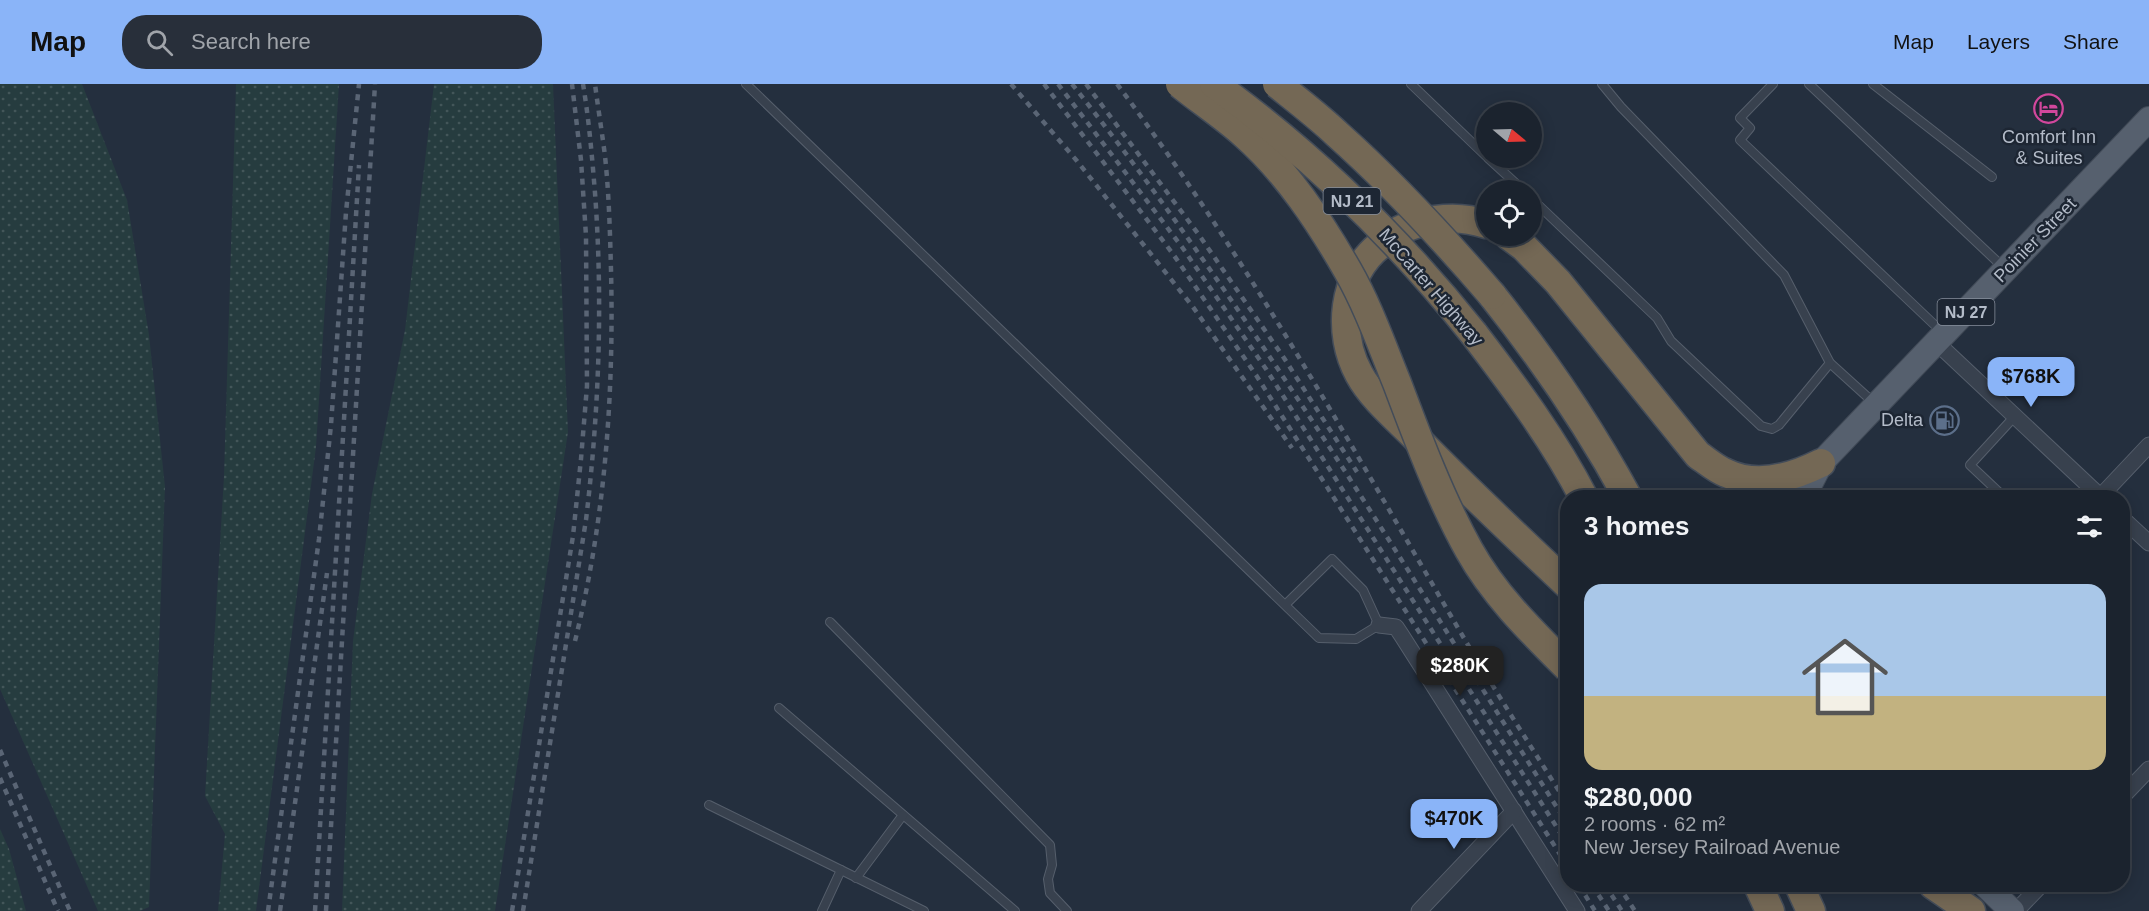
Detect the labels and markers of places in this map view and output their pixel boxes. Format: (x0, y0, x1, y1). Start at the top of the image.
hotel icon: Comfort Inn & Suites (2033, 92, 2065, 124)
place label: Comfort Inn & Suites (2002, 127, 2096, 168)
pin: $768K (1989, 357, 2073, 408)
fuel station icon: Delta (1928, 404, 1960, 436)
place label: Delta (1881, 410, 1924, 430)
pin: $280K (1418, 646, 1502, 697)
pin: $470K (1412, 799, 1496, 850)

